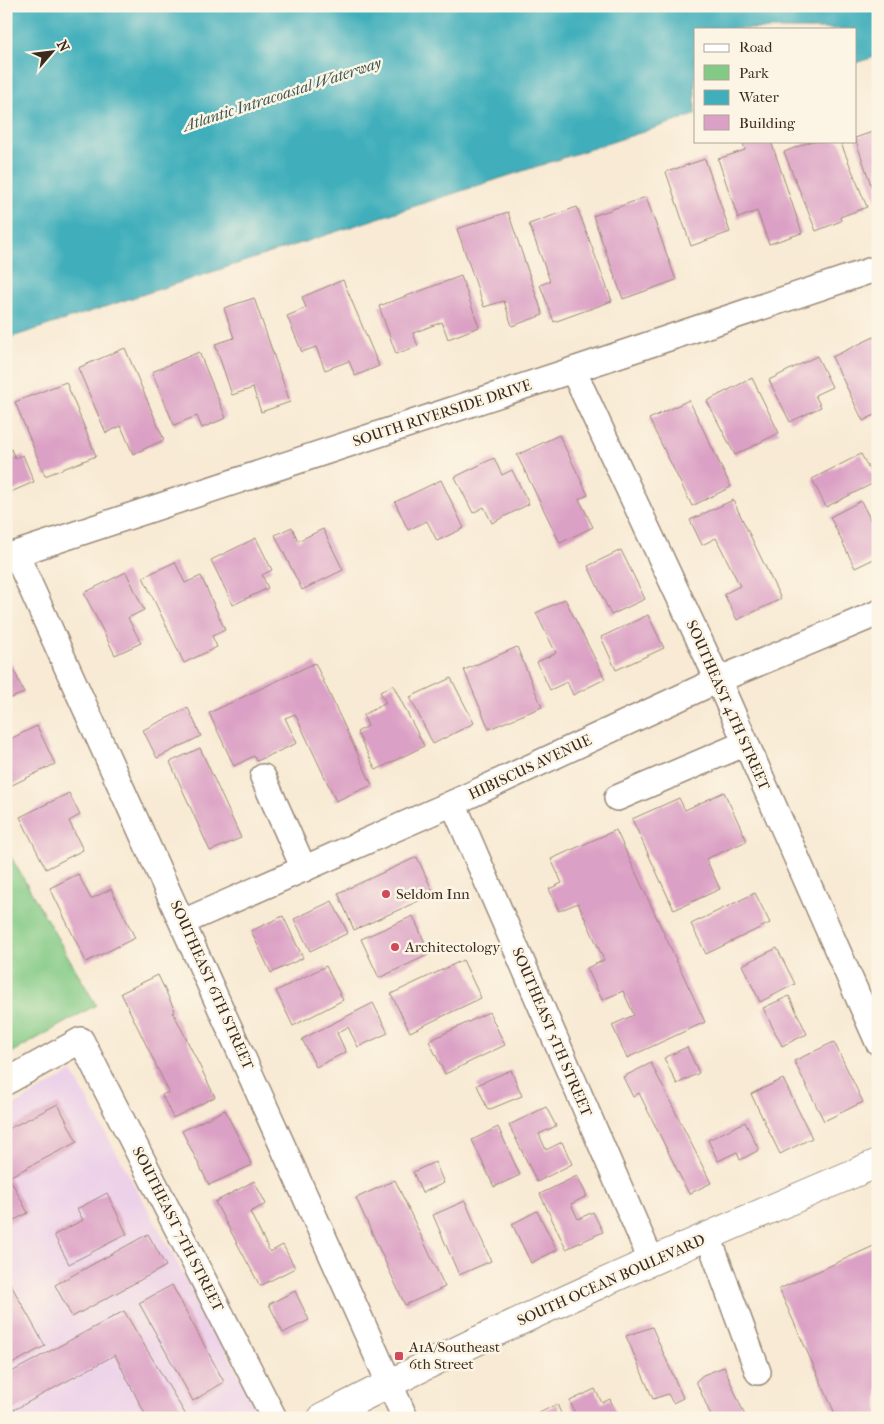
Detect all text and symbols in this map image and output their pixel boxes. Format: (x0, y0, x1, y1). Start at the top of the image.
north arrow (28, 28, 78, 78)
legend (694, 28, 856, 142)
text: N (53, 37, 73, 55)
text: Road (739, 38, 773, 56)
water label: Atlantic Intracoastal Waterway (179, 53, 384, 136)
text: Park (739, 64, 769, 82)
text: Water (738, 88, 779, 106)
text: Building (739, 114, 796, 132)
street label: SOUTH RIVERSIDE DRIVE (350, 376, 534, 450)
street label: SOUTHEAST 4TH STREET (682, 617, 774, 794)
street label: HIBISCUS AVENUE (466, 731, 594, 803)
place label: Seldom Inn (396, 885, 470, 903)
marker: Seldom Inn (380, 888, 392, 900)
street label: SOUTHEAST 6TH STREET (166, 898, 258, 1073)
place label: Architectology (404, 938, 501, 956)
marker: Architectology (389, 941, 401, 953)
street label: SOUTHEAST 5TH STREET (508, 945, 596, 1120)
street label: SOUTHEAST 7TH STREET (129, 1144, 228, 1315)
street label: SOUTH OCEAN BOULEVARD (514, 1230, 708, 1330)
place label: A1A/Southeast 6th Street (408, 1338, 501, 1373)
marker: A1A/Southeast 6th Street (393, 1350, 405, 1362)

